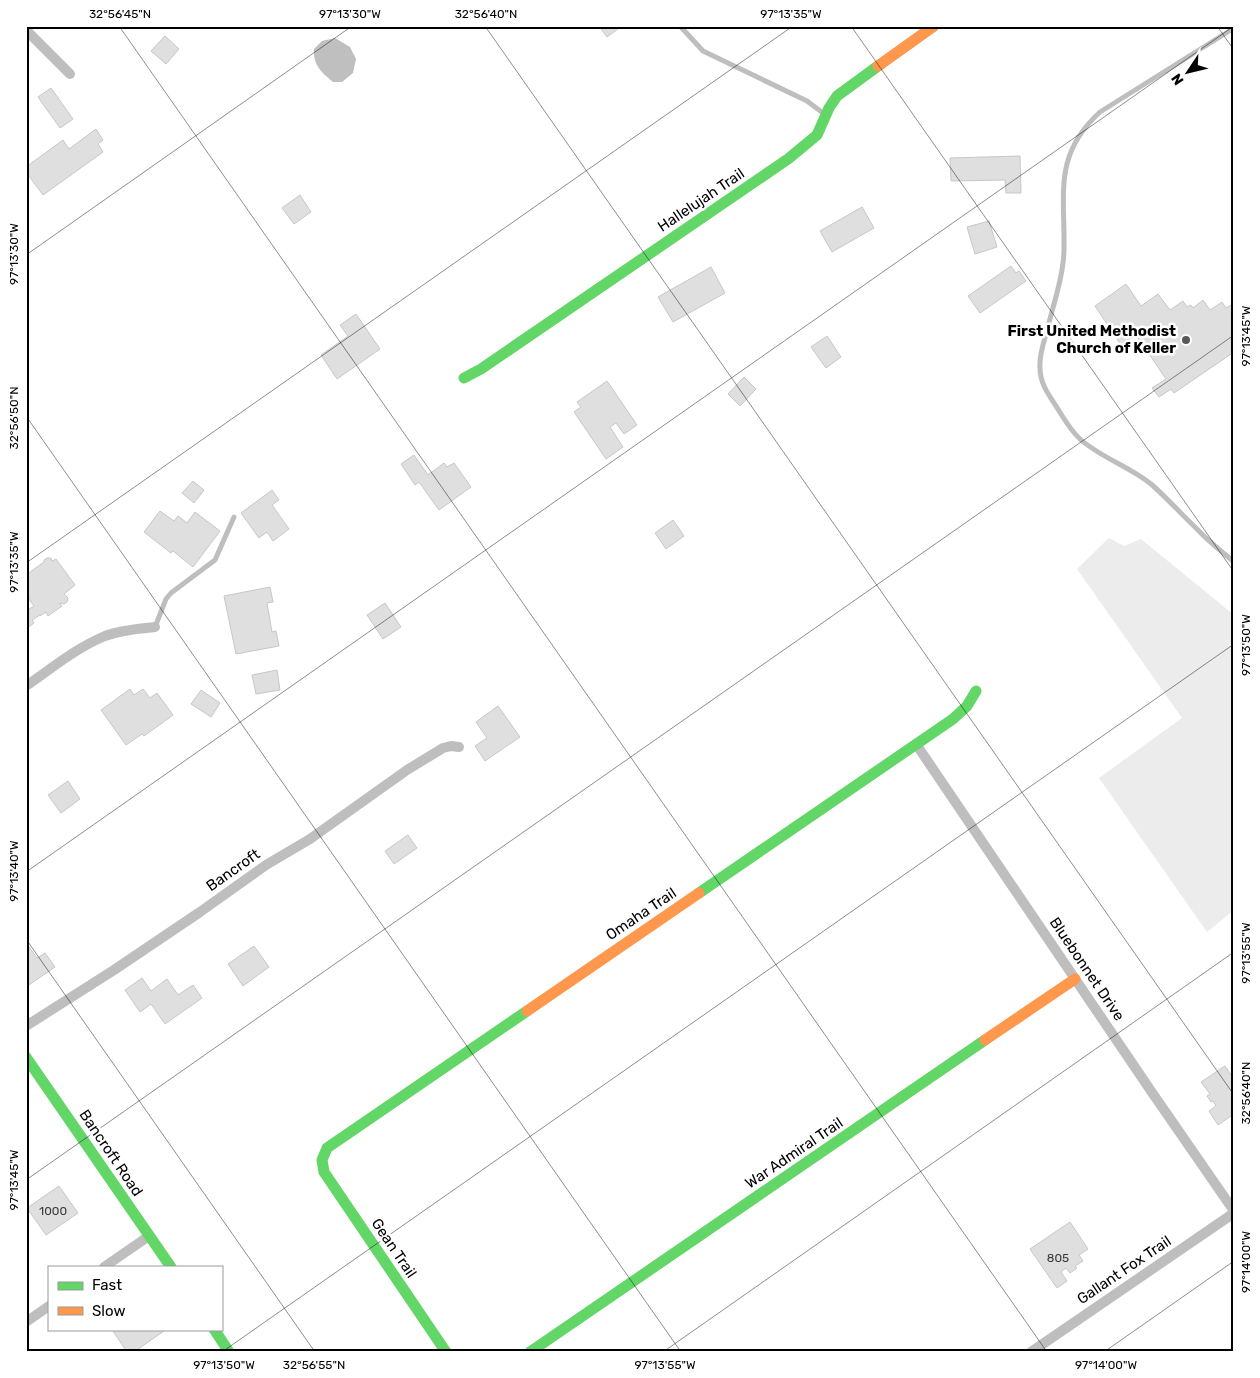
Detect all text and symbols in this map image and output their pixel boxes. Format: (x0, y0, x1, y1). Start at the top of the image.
text: 32°56'45"N (89, 7, 151, 21)
text: 97°13'30"W (319, 7, 381, 21)
text: 32°56'40"N (455, 7, 517, 21)
text: 97°13'35"W (760, 7, 822, 21)
north arrow (1162, 48, 1212, 98)
text: N (1168, 70, 1188, 88)
street label: Hallelujah Trail (654, 164, 748, 236)
text: 97°13'30"W (7, 223, 21, 285)
text: 97°13'45"W (1239, 305, 1253, 366)
place label: First United Methodist Church of Keller (1008, 322, 1176, 357)
marker: First United Methodist Church of Keller (1180, 334, 1192, 346)
text: 32°56'50"N (7, 386, 21, 450)
text: 97°13'35"W (7, 531, 21, 593)
text: 97°13'50"W (1239, 614, 1253, 676)
text: 97°13'40"W (7, 840, 21, 902)
street label: Bancroft (203, 845, 263, 895)
street label: Omaha Trail (602, 884, 680, 944)
street label: Bluebonnet Drive (1046, 914, 1128, 1024)
text: 97°13'55"W (1239, 922, 1253, 984)
text: 32°56'40"N (1239, 1062, 1253, 1124)
street label: Bancroft Road (75, 1106, 147, 1200)
street label: War Admiral Trail (742, 1114, 846, 1192)
text: 97°13'45"W (7, 1149, 21, 1210)
house number: 1000 (39, 1204, 67, 1218)
street label: Gean Trail (368, 1215, 420, 1281)
text: 97°14'00"W (1239, 1231, 1253, 1293)
street label: Gallant Fox Trail (1074, 1232, 1174, 1308)
house number: 805 (1047, 1251, 1069, 1265)
legend (48, 1266, 222, 1330)
text: Fast (92, 1276, 122, 1294)
text: Slow (92, 1302, 125, 1320)
text: 97°13'50"W (193, 1358, 255, 1372)
text: 32°56'55"N (283, 1358, 345, 1372)
text: 97°13'55"W (634, 1358, 696, 1372)
text: 97°14'00"W (1075, 1358, 1137, 1372)

